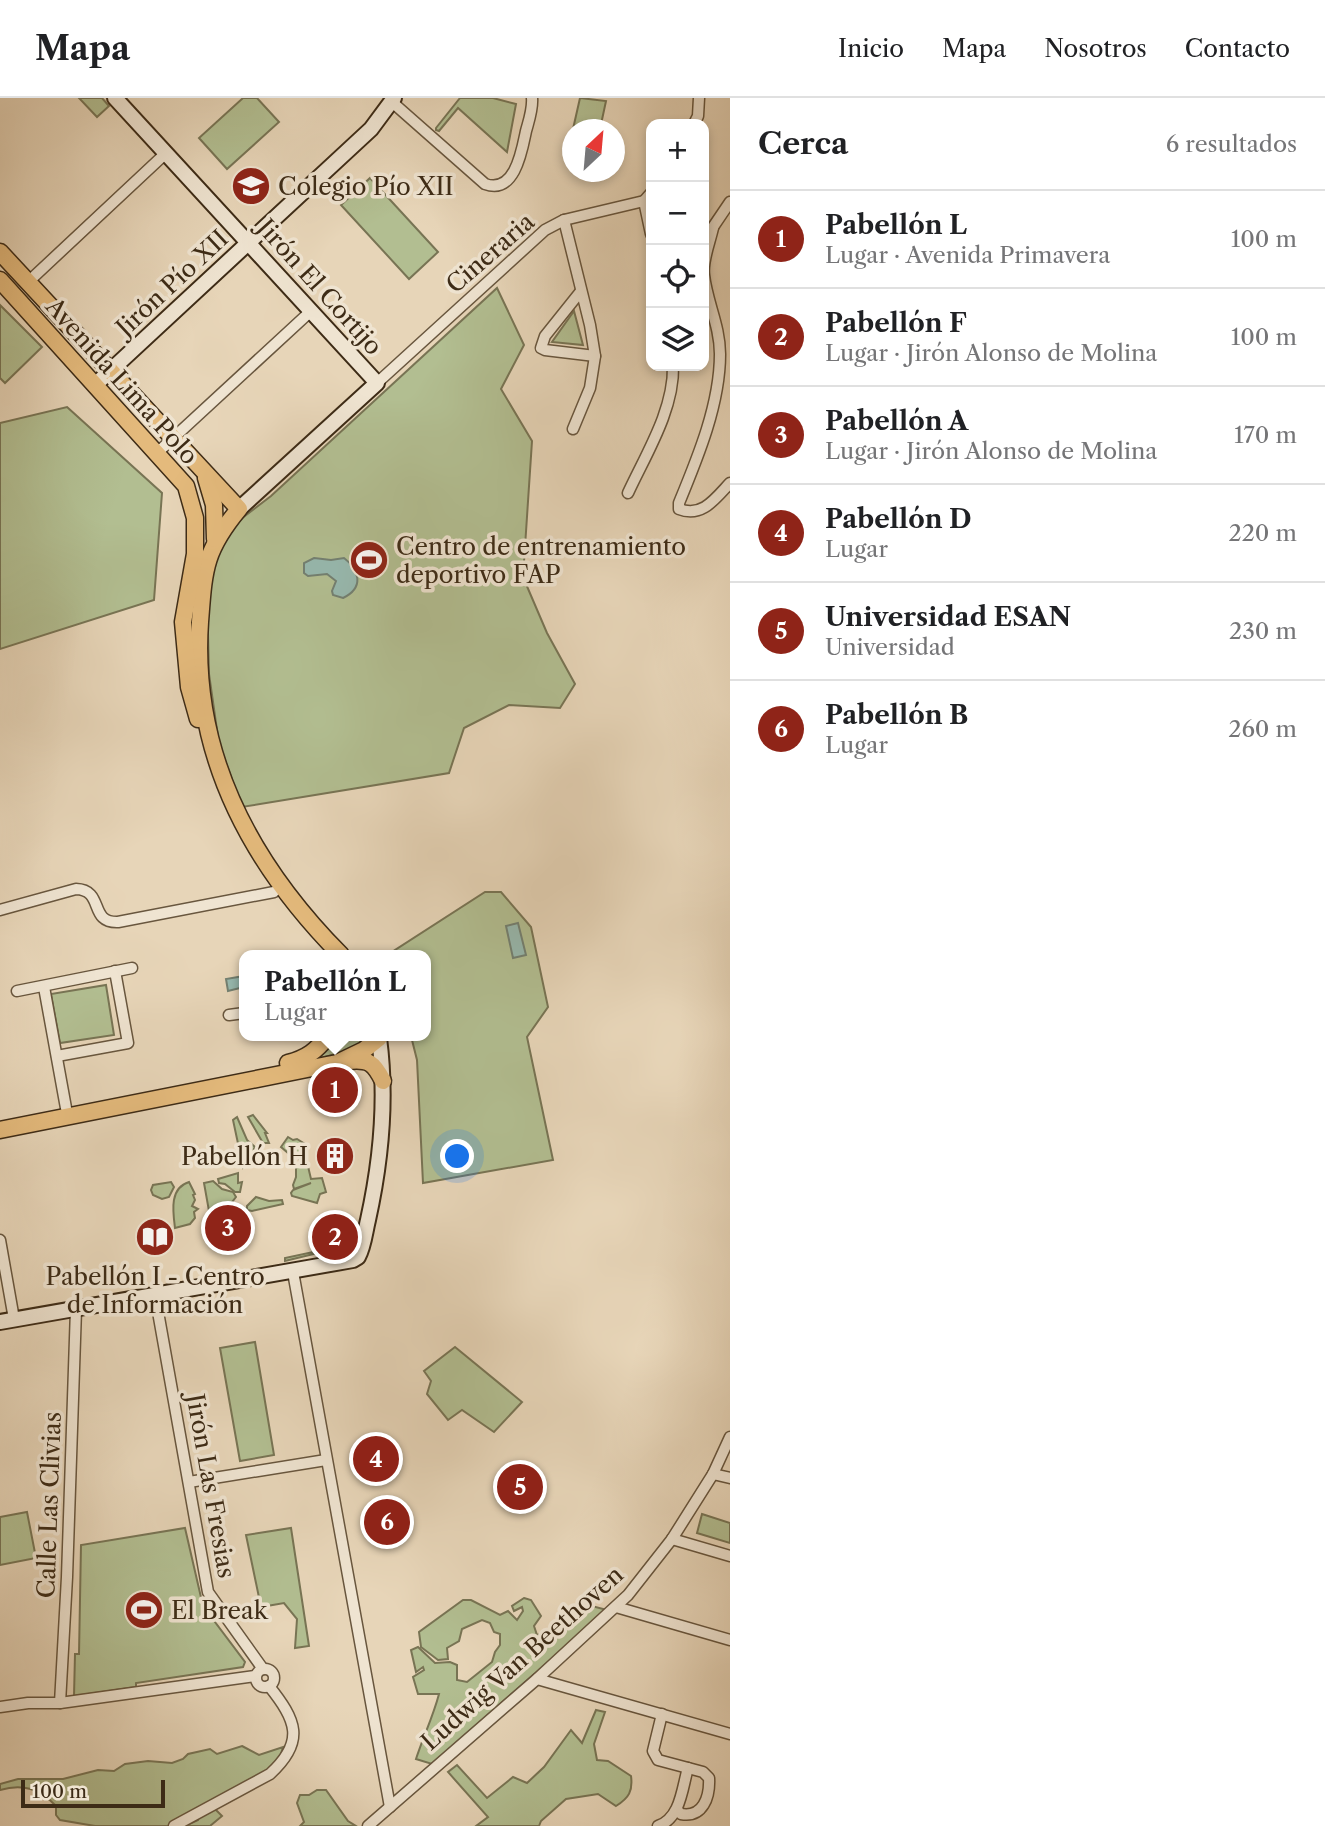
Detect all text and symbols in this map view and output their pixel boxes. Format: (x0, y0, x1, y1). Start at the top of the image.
text: Mapa (35, 28, 130, 69)
text: Inicio (838, 34, 904, 63)
text: Mapa (942, 34, 1006, 63)
text: Nosotros (1044, 34, 1147, 63)
text: Contacto (1185, 34, 1290, 63)
north arrow (562, 119, 625, 182)
map controls (646, 119, 709, 371)
button: + (646, 119, 709, 182)
text: Cerca (758, 125, 848, 162)
text: 6 resultados (1166, 130, 1297, 158)
school or university icon: Colegio Pío XII (230, 165, 272, 207)
place label: Colegio Pío XII (278, 172, 454, 201)
button: − (646, 182, 709, 245)
street label: Cineraria (440, 207, 540, 299)
text: Pabellón L (825, 209, 967, 241)
street label: Jirón El Cortijo (249, 210, 388, 361)
street label: Jirón Pío XII (107, 224, 234, 345)
text: 1 (776, 225, 786, 253)
text: 100 m (1231, 225, 1297, 253)
text: Lugar · Avenida Primavera (825, 241, 1110, 269)
button: locate (646, 245, 709, 308)
street label: Avenida Lima Polo (39, 291, 204, 470)
text: Pabellón F (825, 307, 967, 339)
button: layers (646, 308, 709, 371)
text: 2 (774, 323, 788, 351)
text: 100 m (1231, 323, 1297, 351)
text: Lugar · Jirón Alonso de Molina (825, 339, 1157, 367)
text: Pabellón A (825, 405, 968, 437)
text: 3 (775, 421, 788, 449)
text: 170 m (1234, 421, 1297, 449)
text: Lugar · Jirón Alonso de Molina (825, 437, 1157, 465)
text: Pabellón D (825, 503, 972, 535)
text: 4 (774, 519, 788, 547)
text: 220 m (1228, 519, 1297, 547)
place label: Centro de entrenamiento deportivo FAP (396, 532, 686, 589)
text: Lugar (825, 535, 888, 563)
sports icon: Centro de entrenamiento deportivo FAP (348, 539, 390, 581)
text: Universidad ESAN (825, 601, 1071, 633)
text: 5 (775, 617, 787, 645)
text: 230 m (1229, 617, 1297, 645)
text: Universidad (825, 633, 955, 661)
text: Pabellón B (825, 699, 968, 731)
text: 6 (774, 715, 788, 743)
text: 260 m (1228, 715, 1297, 743)
text: Lugar (825, 731, 888, 759)
popup (239, 950, 431, 1041)
text: Pabellón L (264, 966, 406, 998)
text: Lugar (264, 998, 327, 1026)
pin: 1 (312, 1064, 358, 1116)
building icon: Pabellón H (314, 1135, 356, 1177)
your location (440, 1139, 474, 1173)
place label: Pabellón H (181, 1142, 308, 1171)
pin: 3 (205, 1202, 251, 1254)
pin: 2 (312, 1211, 358, 1263)
library icon: Pabellón I - Centro de Información (134, 1216, 176, 1258)
place label: Pabellón I - Centro de Información (45, 1262, 265, 1319)
street label: Jirón Las Fresias (180, 1388, 241, 1580)
street label: Calle Las Clivias (31, 1411, 67, 1599)
pin: 4 (353, 1433, 399, 1485)
pin: 5 (497, 1461, 543, 1513)
pin: 6 (364, 1496, 410, 1548)
street label: Ludwig Van Beethoven (415, 1560, 629, 1756)
sports icon: El Break (123, 1589, 165, 1631)
place label: El Break (171, 1596, 269, 1625)
scale bar (21, 1777, 164, 1809)
text: 100 m (32, 1780, 87, 1803)

